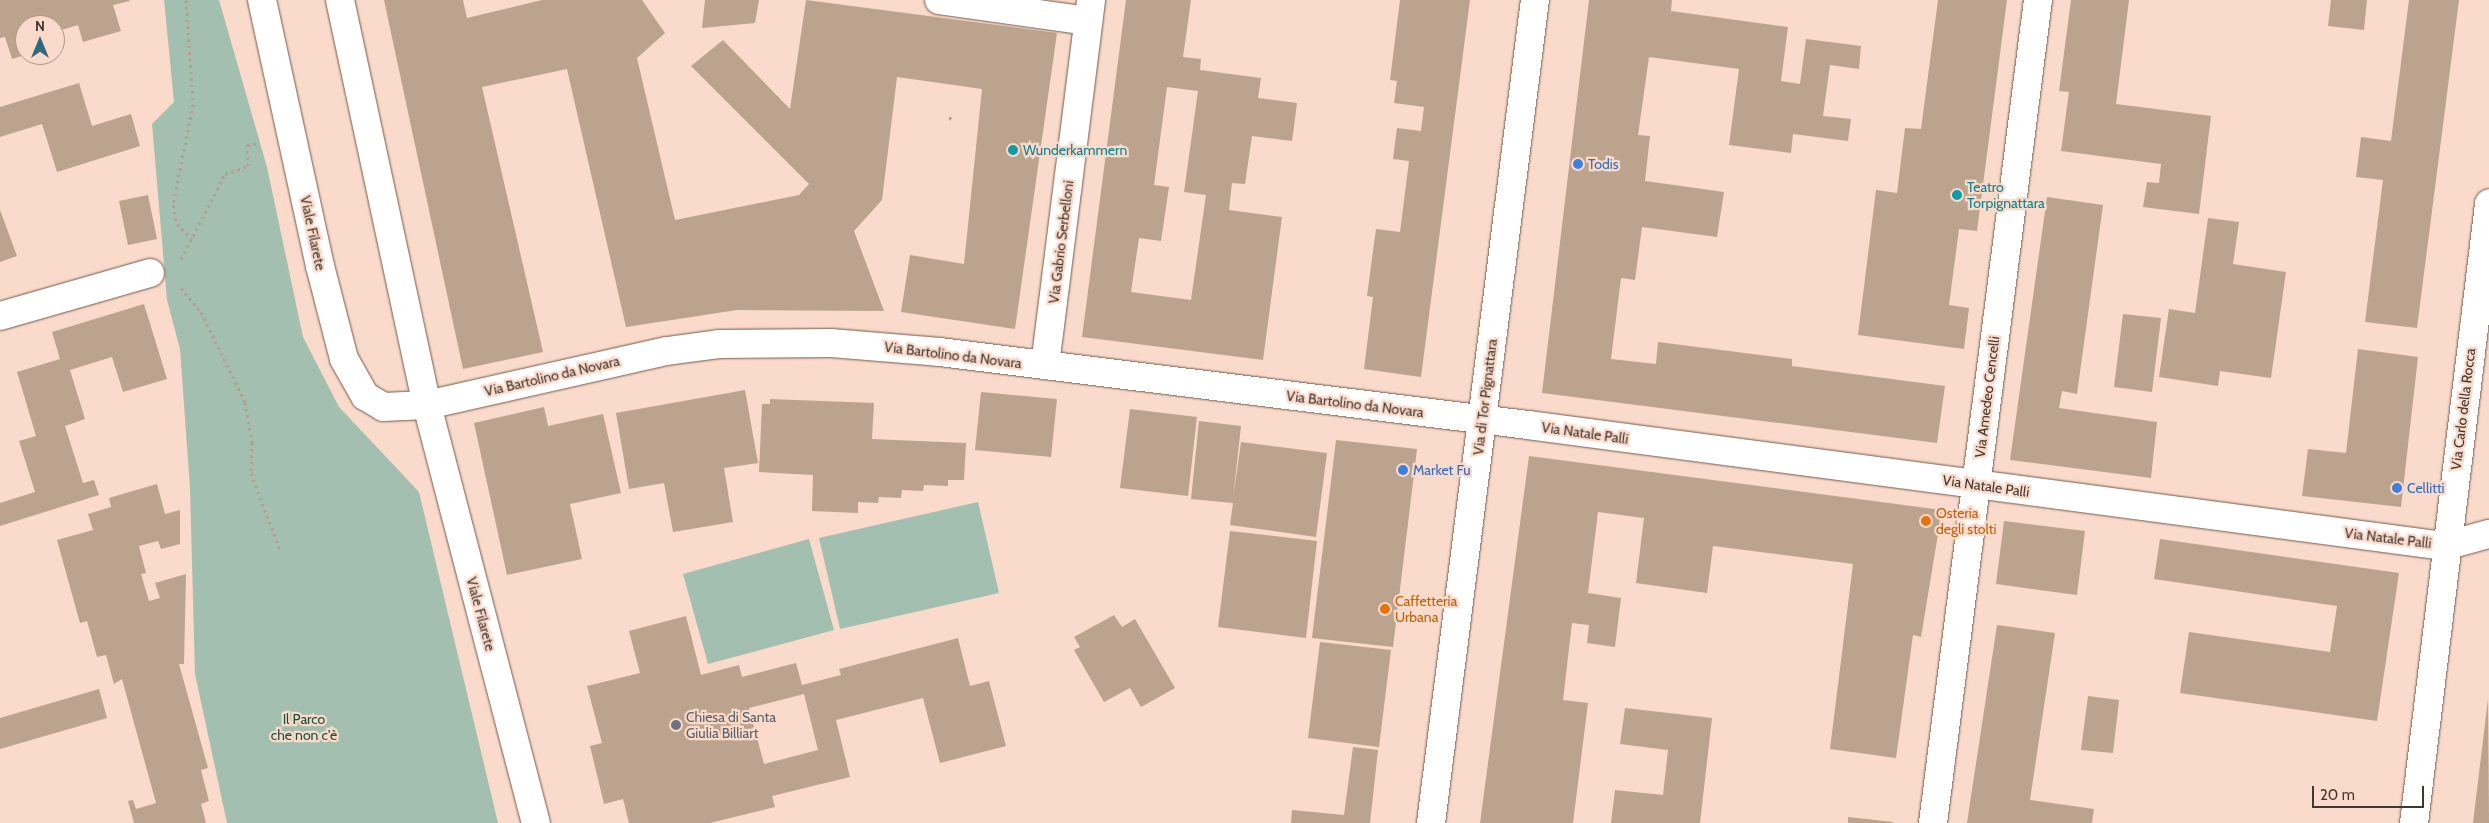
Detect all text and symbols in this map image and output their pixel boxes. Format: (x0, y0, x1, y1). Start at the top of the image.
north arrow (15, 15, 65, 65)
text: N (35, 17, 45, 35)
place label: Wunderkammern (1023, 142, 1127, 158)
marker: Wunderkammern (1007, 144, 1019, 156)
place label: Todis (1588, 156, 1619, 172)
marker: Todis (1572, 158, 1584, 170)
place label: Teatro Torpignattara (1967, 179, 2045, 212)
street label: Via Gabrio Serbelloni (1045, 180, 1077, 304)
marker: Teatro Torpignattara (1951, 189, 1963, 201)
street label: Viale Filarete (297, 194, 329, 272)
street label: Via Amedeo Cencelli (1971, 335, 2003, 459)
street label: Via Bartolino da Novara (883, 338, 1023, 372)
street label: Via di Tor Pignattara (1470, 338, 1500, 456)
street label: Via Carlo della Rocca (2447, 347, 2479, 471)
street label: Via Bartolino da Novara (483, 352, 621, 400)
street label: Via Bartolino da Novara (1285, 387, 1425, 421)
street label: Via Natale Palli (1541, 419, 1629, 447)
place label: Market Fu (1413, 462, 1471, 478)
marker: Market Fu (1397, 464, 1409, 476)
street label: Via Natale Palli (1942, 472, 2030, 500)
place label: Cellitti (2407, 480, 2445, 496)
marker: Cellitti (2391, 482, 2403, 494)
place label: Osteria degli stolti (1936, 505, 1996, 538)
marker: Osteria degli stolti (1920, 515, 1932, 527)
street label: Via Natale Palli (2344, 524, 2432, 552)
street label: Viale Filarete (463, 575, 499, 653)
place label: Caffetteria Urbana (1395, 593, 1457, 626)
marker: Caffetteria Urbana (1379, 603, 1391, 615)
place label: Chiesa di Santa Giulia Billiart (686, 709, 776, 742)
park label: Il Parco che non c'è (271, 711, 337, 744)
marker: Chiesa di Santa Giulia Billiart (670, 719, 682, 731)
scale bar (2314, 776, 2426, 808)
text: 20 m (2320, 786, 2355, 804)

